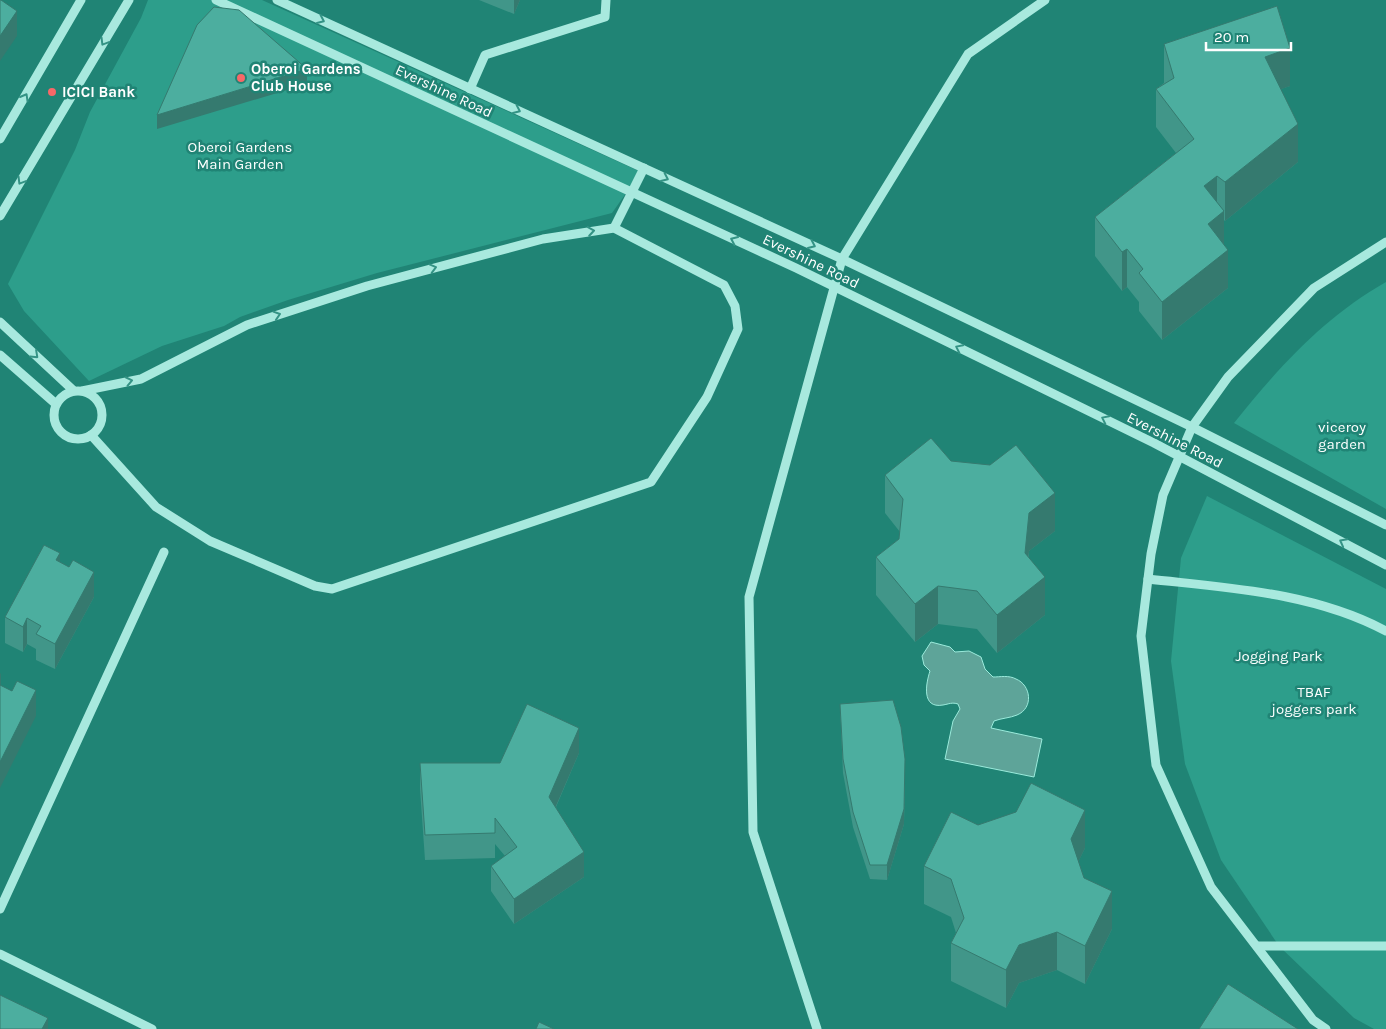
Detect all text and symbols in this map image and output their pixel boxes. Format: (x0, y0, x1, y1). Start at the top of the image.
one-way arrow (316, 14, 325, 25)
scale bar (1206, 20, 1291, 52)
text: 20 m (1214, 28, 1249, 46)
one-way arrow (101, 36, 111, 45)
place label: Oberoi Gardens Club House (251, 60, 361, 95)
street label: Evershine Road (392, 61, 496, 121)
marker: Oberoi Gardens Club House (235, 72, 247, 84)
place label: ICICI Bank (62, 83, 135, 101)
marker: ICICI Bank (46, 86, 58, 98)
one-way arrow (18, 94, 28, 103)
one-way arrow (512, 104, 521, 115)
park label: Oberoi Gardens Main Garden (188, 138, 292, 173)
one-way arrow (660, 171, 669, 182)
one-way arrow (17, 176, 27, 185)
one-way arrow (586, 227, 595, 237)
street label: Evershine Road (760, 230, 862, 292)
one-way arrow (730, 235, 739, 246)
one-way arrow (807, 239, 816, 250)
one-way arrow (428, 264, 436, 274)
one-way arrow (273, 311, 281, 321)
one-way arrow (955, 344, 964, 354)
one-way arrow (30, 349, 39, 358)
one-way arrow (125, 376, 134, 387)
street label: Evershine Road (1124, 408, 1226, 472)
one-way arrow (1101, 415, 1110, 426)
park label: viceroy garden (1318, 418, 1366, 453)
one-way arrow (1339, 539, 1348, 549)
park label: Jogging Park (1235, 647, 1323, 665)
park label: TBAF joggers park (1269, 683, 1357, 718)

